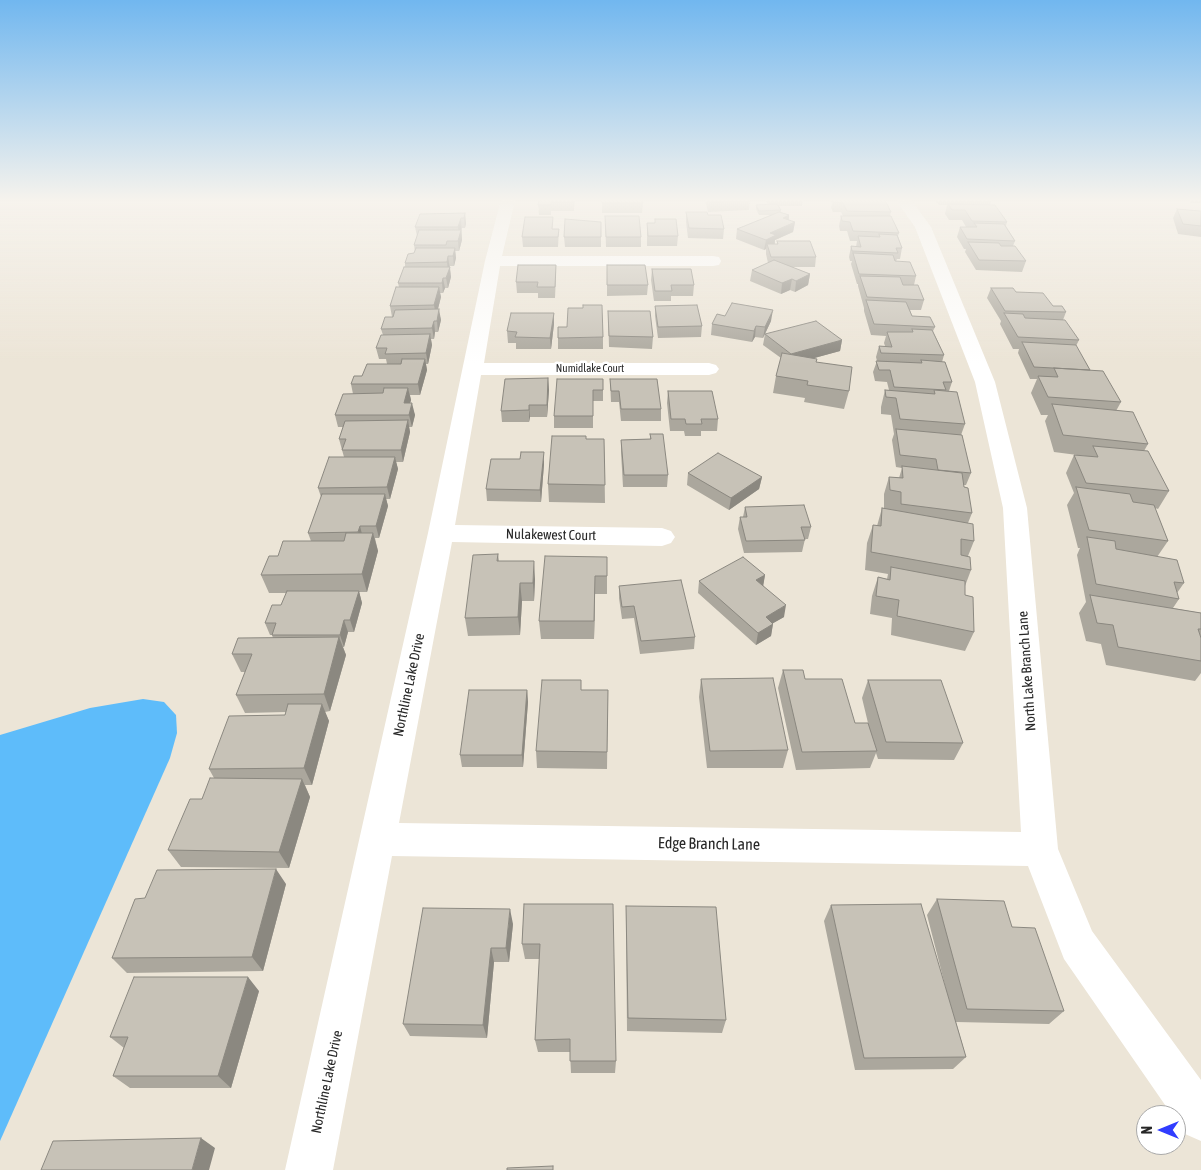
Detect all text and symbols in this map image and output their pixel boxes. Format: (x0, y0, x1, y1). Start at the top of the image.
street label: Numidlake Court (556, 362, 624, 376)
street label: Nulakewest Court (506, 526, 596, 544)
street label: North Lake Branch Lane (1014, 610, 1040, 732)
street label: Northline Lake Drive (390, 632, 428, 738)
street label: Edge Branch Lane (658, 834, 760, 854)
street label: Northline Lake Drive (308, 1029, 346, 1135)
north arrow (1136, 1105, 1186, 1155)
text: N (1139, 1126, 1155, 1134)

